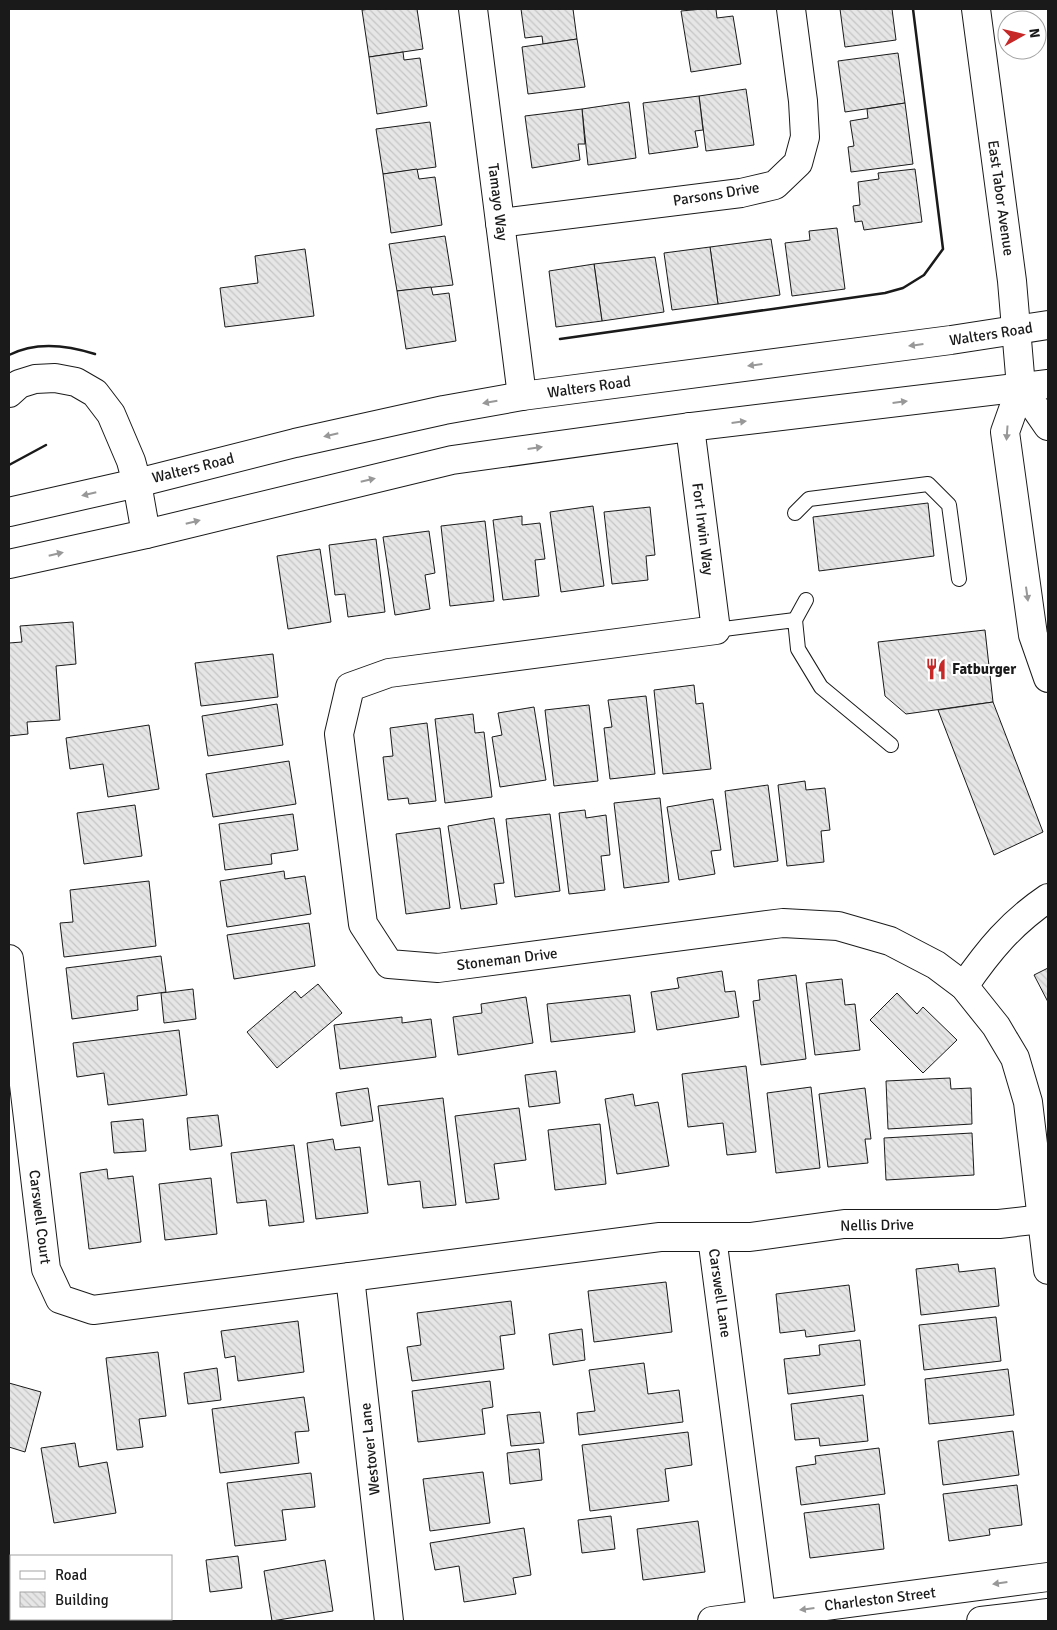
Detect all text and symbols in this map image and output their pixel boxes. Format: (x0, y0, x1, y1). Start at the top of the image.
north arrow (997, 10, 1047, 60)
text: N (1025, 27, 1043, 39)
street label: East Tabor Avenue (984, 139, 1018, 257)
street label: Tamayo Way (484, 162, 512, 242)
street label: Parsons Drive (671, 178, 761, 210)
street label: Walters Road (948, 319, 1034, 349)
one-way arrow (908, 341, 924, 349)
one-way arrow (746, 361, 762, 369)
street label: Walters Road (546, 372, 632, 402)
one-way arrow (481, 398, 497, 406)
one-way arrow (892, 398, 908, 406)
one-way arrow (731, 417, 747, 425)
one-way arrow (1002, 426, 1010, 442)
one-way arrow (322, 431, 338, 439)
one-way arrow (527, 444, 543, 452)
street label: Walters Road (150, 449, 236, 487)
one-way arrow (361, 476, 376, 484)
street label: Fort Irwin Way (688, 482, 718, 576)
one-way arrow (81, 490, 97, 498)
one-way arrow (186, 518, 201, 526)
one-way arrow (49, 550, 64, 558)
one-way arrow (1024, 586, 1032, 602)
restaurant icon: Fatburger (923, 656, 949, 682)
place label: Fatburger (952, 660, 1016, 678)
street label: Stoneman Drive (456, 944, 558, 974)
street label: Carswell Court (25, 1169, 55, 1265)
street label: Nellis Drive (840, 1215, 914, 1235)
street label: Carswell Lane (705, 1247, 735, 1339)
street label: Westover Lane (356, 1402, 384, 1496)
legend (10, 1555, 172, 1620)
text: Road (55, 1566, 87, 1584)
one-way arrow (992, 1579, 1008, 1587)
street label: Charleston Street (823, 1583, 937, 1615)
text: Building (55, 1591, 109, 1609)
one-way arrow (798, 1605, 814, 1613)

